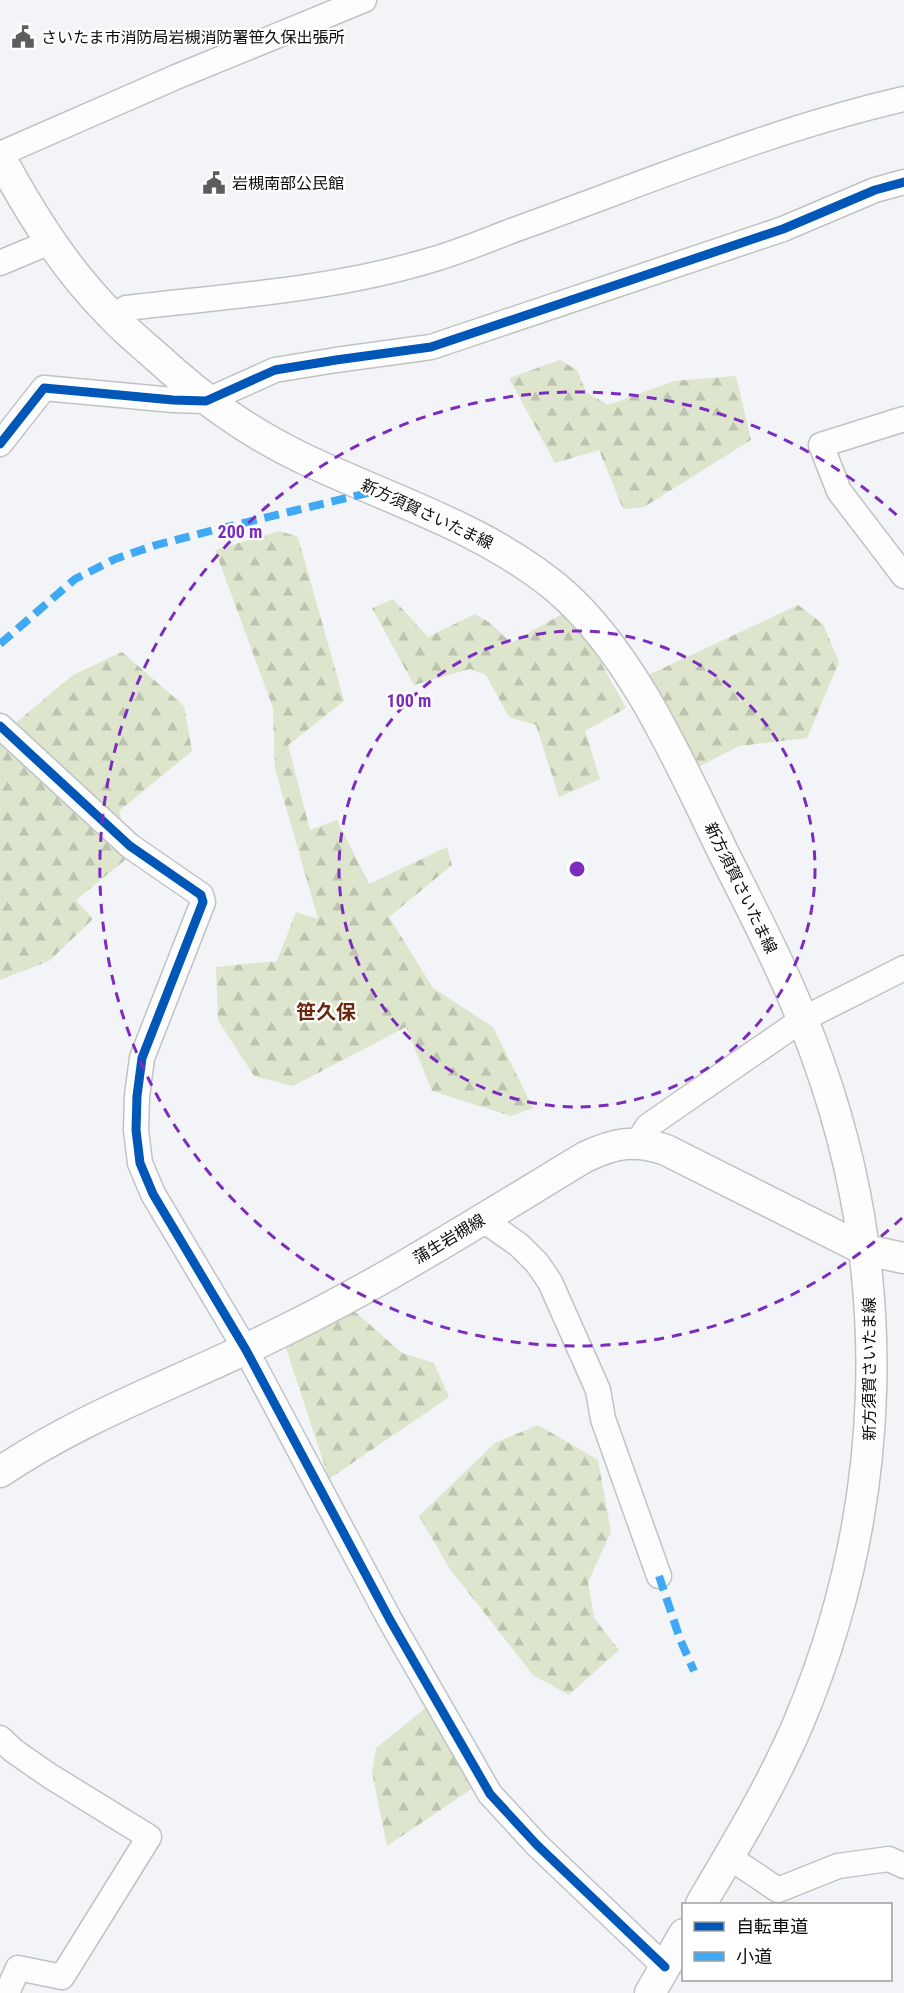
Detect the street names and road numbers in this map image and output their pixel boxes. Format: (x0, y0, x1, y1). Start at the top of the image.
street label: 新方須賀さいたま線 (358, 475, 496, 553)
street label: 新方須賀さいたま線 (701, 819, 781, 957)
street label: 蒲生岩槻線 (410, 1210, 488, 1268)
street label: 新方須賀さいたま線 (860, 1297, 879, 1441)

